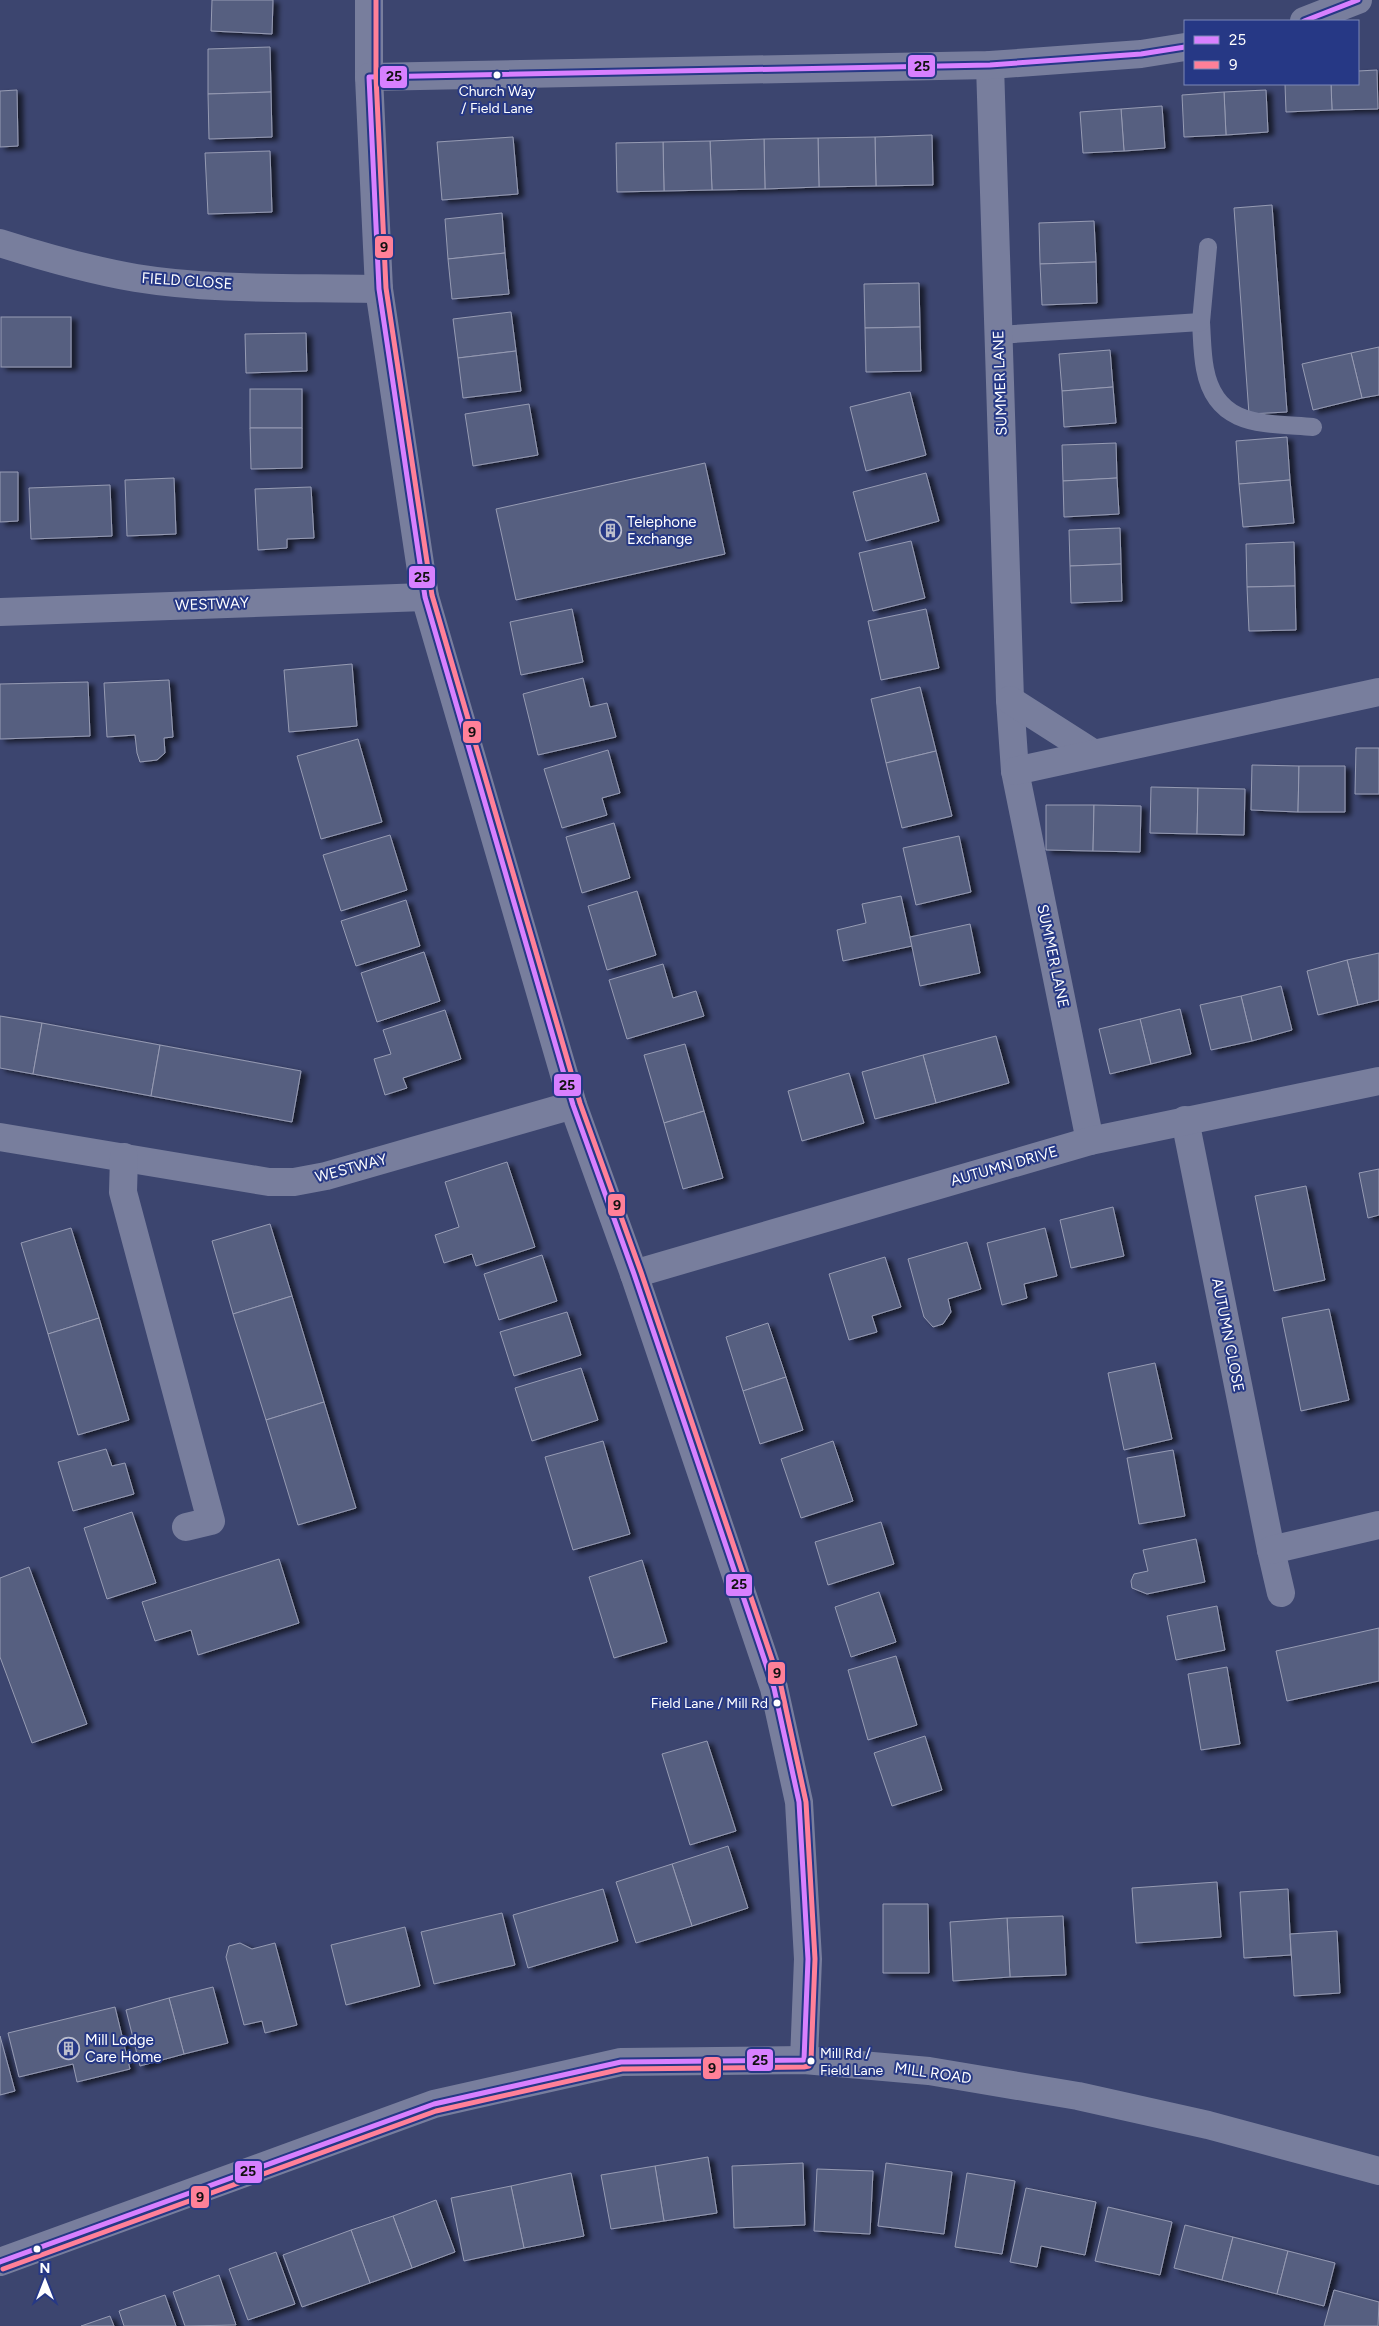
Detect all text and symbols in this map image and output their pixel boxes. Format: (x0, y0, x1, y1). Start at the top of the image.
legend (1184, 20, 1359, 85)
text: 25 (1229, 31, 1246, 49)
line badge: 25 (907, 54, 936, 78)
text: 9 (1229, 56, 1238, 74)
text: 25 (914, 58, 930, 75)
line badge: 25 (379, 65, 408, 89)
text: 25 (386, 68, 402, 85)
marker: Church Way / Field Lane (492, 70, 502, 80)
place label: Church Way / Field Lane (459, 83, 536, 117)
line badge: 9 (374, 235, 394, 259)
text: 9 (380, 239, 388, 256)
street label: FIELD CLOSE (141, 269, 233, 293)
street label: SUMMER LANE (989, 330, 1011, 436)
place label: Telephone Exchange (627, 513, 697, 548)
building icon: Telephone Exchange (599, 519, 623, 543)
line badge: 25 (408, 565, 436, 589)
text: 25 (414, 569, 430, 586)
street label: WESTWAY (175, 594, 249, 614)
line badge: 9 (462, 720, 482, 744)
text: 9 (468, 724, 476, 741)
street label: SUMMER LANE (1033, 902, 1073, 1010)
line badge: 25 (553, 1073, 582, 1097)
text: 25 (559, 1077, 575, 1094)
street label: AUTUMN DRIVE (948, 1142, 1060, 1190)
street label: WESTWAY (313, 1150, 389, 1186)
line badge: 9 (607, 1193, 626, 1217)
text: 9 (613, 1197, 621, 1214)
street label: AUTUMN CLOSE (1208, 1277, 1248, 1393)
line badge: 25 (725, 1573, 753, 1597)
text: 25 (731, 1576, 747, 1593)
line badge: 9 (767, 1661, 786, 1685)
text: 9 (773, 1665, 781, 1682)
place label: Field Lane / Mill Rd (651, 1695, 768, 1712)
marker: Field Lane / Mill Rd (772, 1698, 782, 1708)
place label: Mill Lodge Care Home (85, 2031, 161, 2066)
building icon: Mill Lodge Care Home (57, 2037, 81, 2061)
place label: Mill Rd / Field Lane (820, 2045, 883, 2079)
line badge: 25 (746, 2048, 774, 2072)
text: 25 (752, 2052, 768, 2069)
line badge: 9 (702, 2056, 722, 2080)
marker: Mill Rd / Field Lane (806, 2056, 816, 2066)
street label: MILL ROAD (893, 2059, 973, 2087)
text: 9 (708, 2060, 716, 2077)
line badge: 25 (234, 2160, 263, 2184)
text: 25 (240, 2163, 256, 2180)
line badge: 9 (190, 2185, 210, 2209)
text: 9 (196, 2189, 204, 2206)
unlabelled marker (32, 2244, 42, 2254)
north arrow (20, 2256, 70, 2306)
text: N (40, 2260, 50, 2277)

